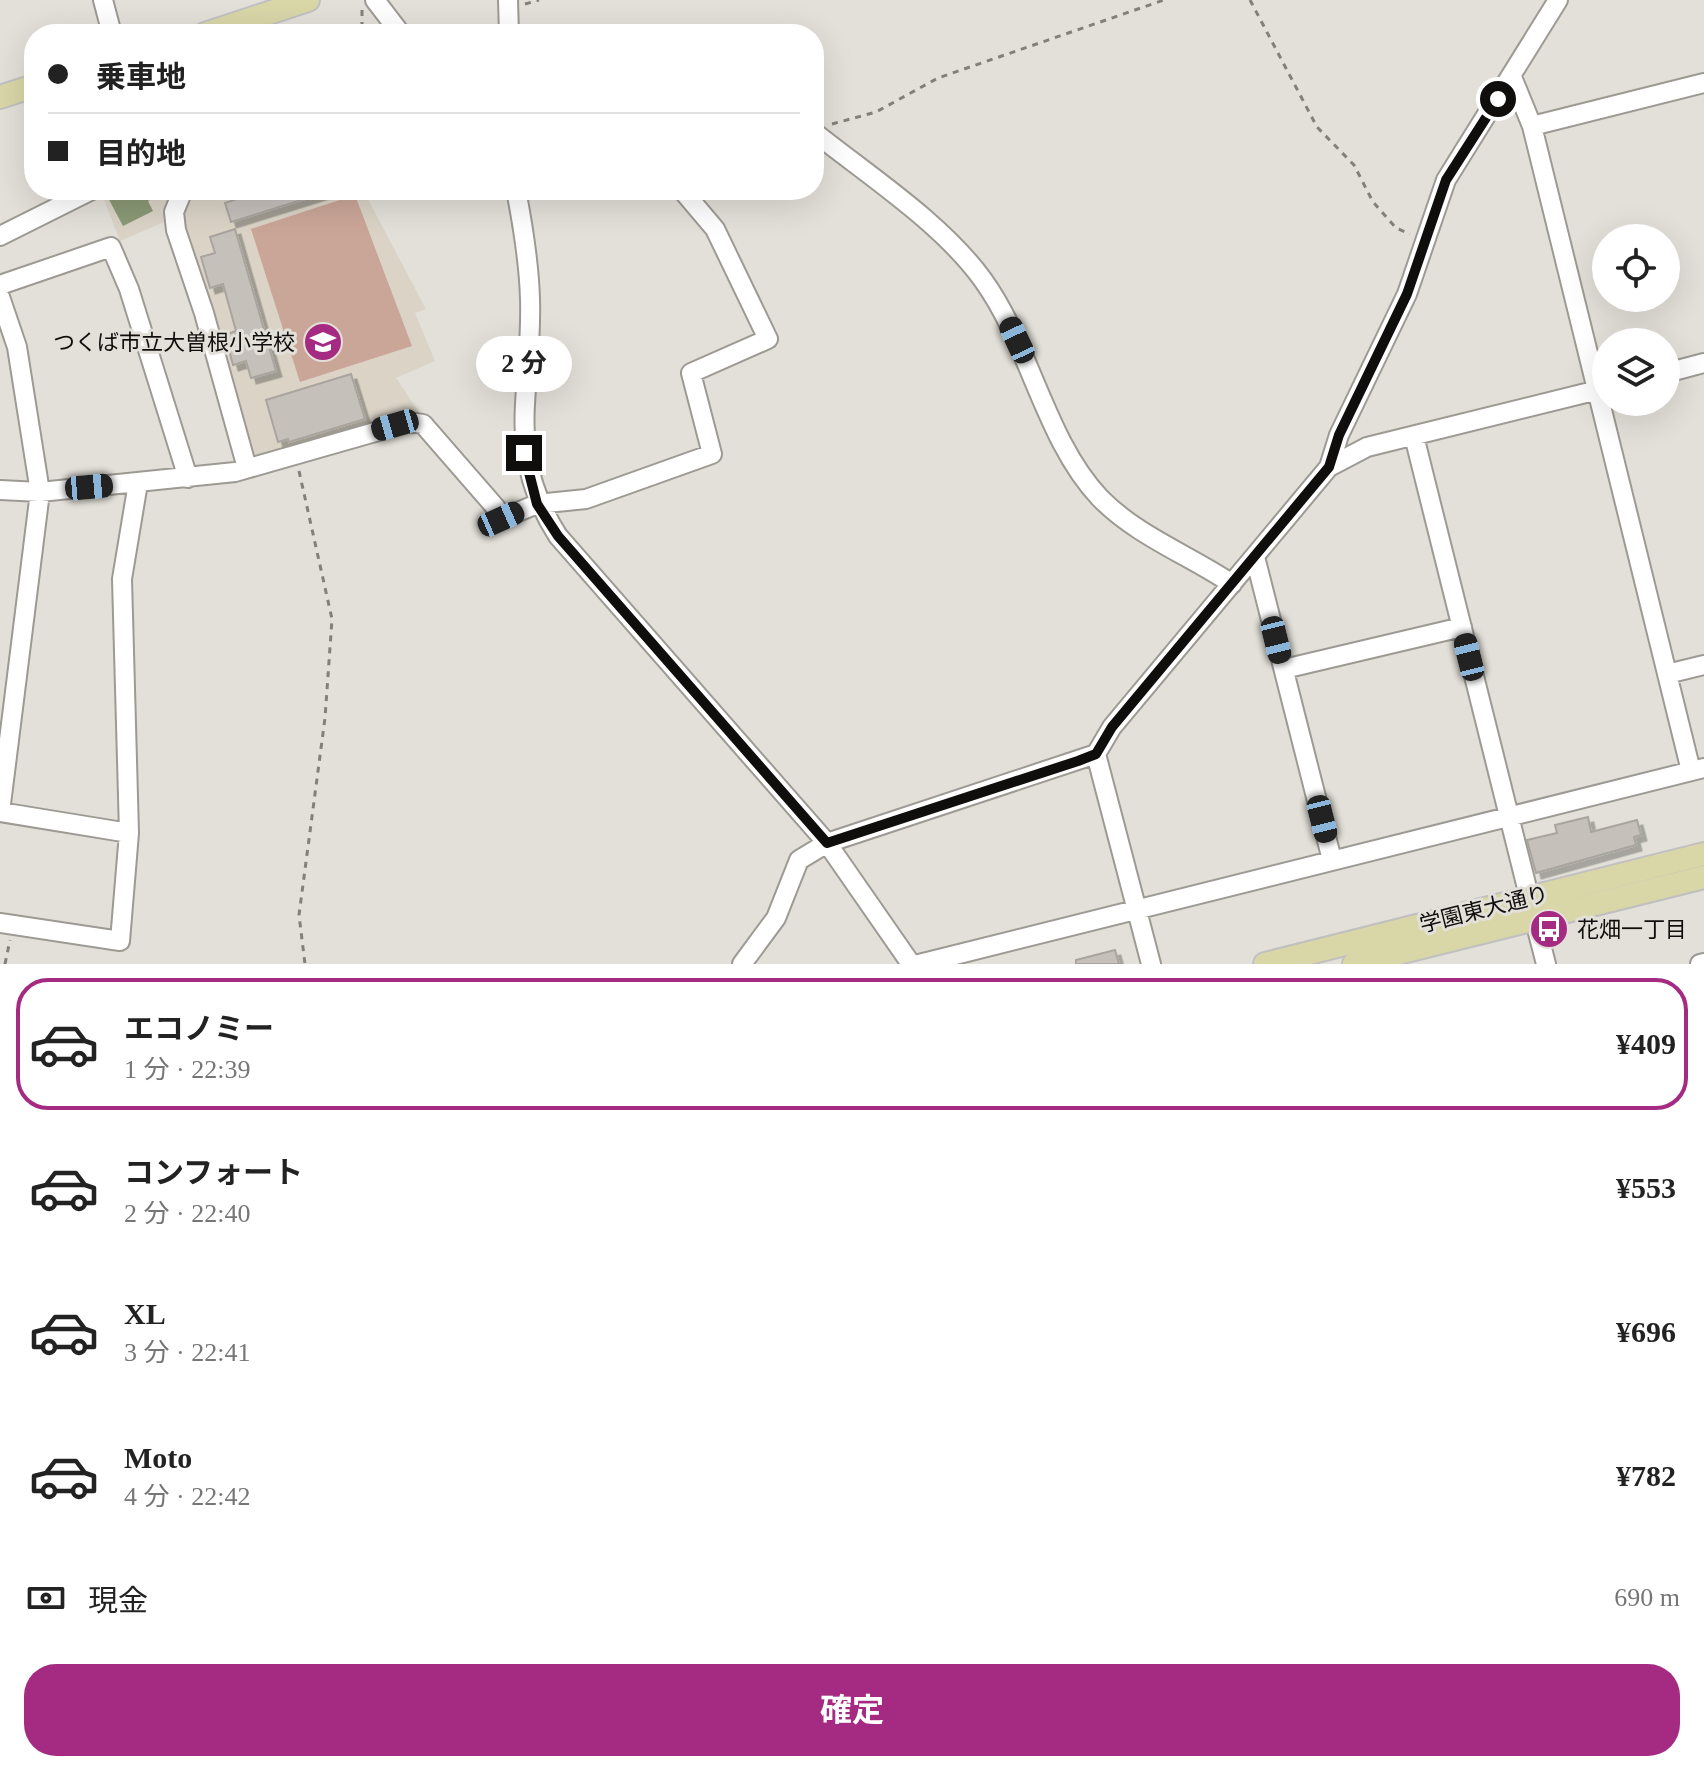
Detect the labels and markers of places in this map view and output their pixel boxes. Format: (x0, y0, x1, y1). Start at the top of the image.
school or university icon: つくば市立大曽根小学校 (302, 321, 344, 363)
place label: つくば市立大曽根小学校 (53, 330, 295, 355)
bus stop icon: 花畑一丁目 (1528, 908, 1570, 950)
place label: 花畑一丁目 (1577, 917, 1687, 942)

